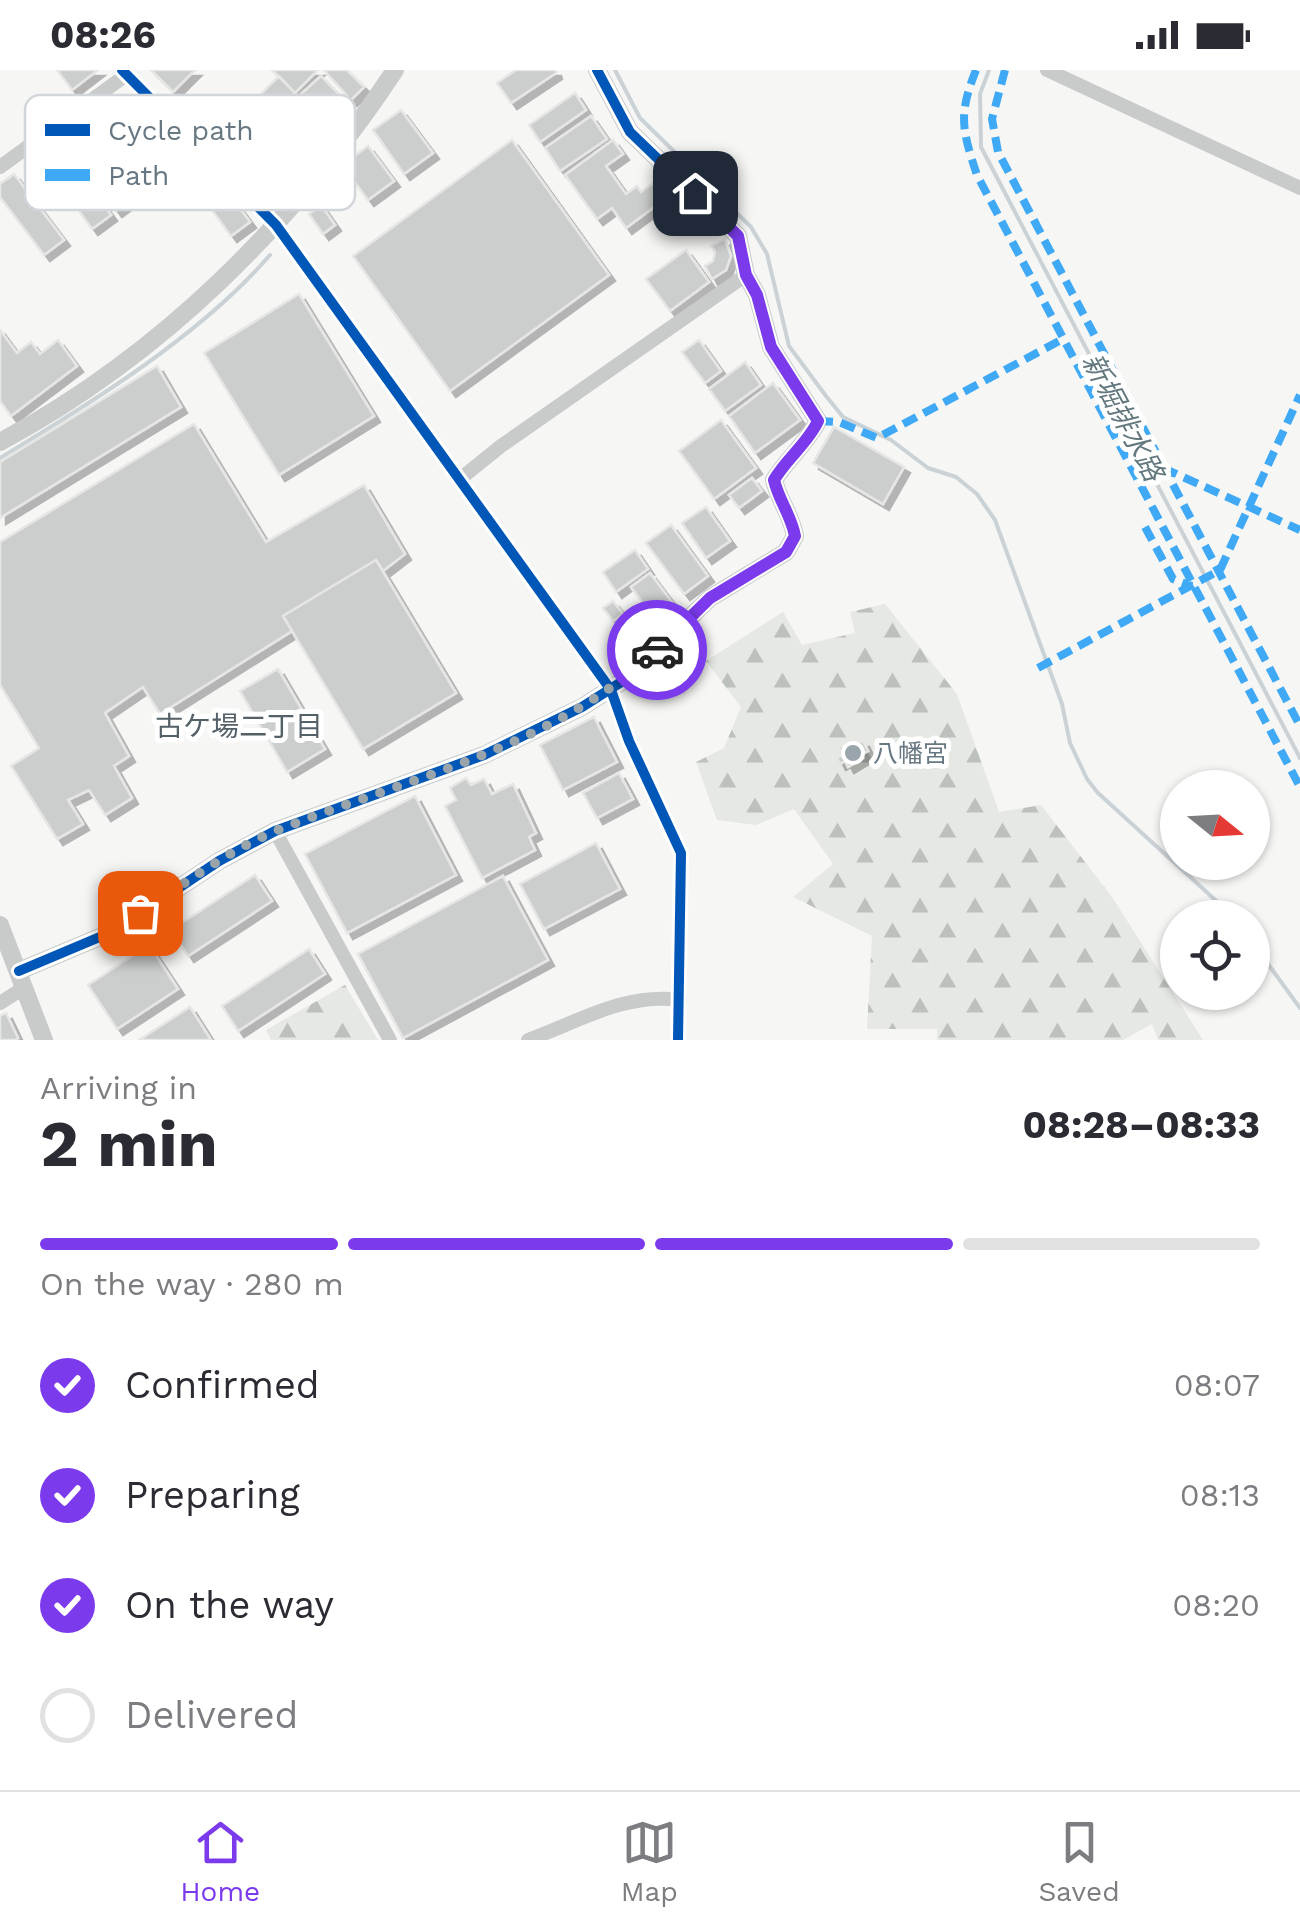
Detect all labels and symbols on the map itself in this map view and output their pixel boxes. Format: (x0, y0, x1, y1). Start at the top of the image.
legend (25, 95, 355, 210)
text: Cycle path (108, 114, 254, 147)
pin (653, 151, 738, 236)
text: Path (108, 159, 169, 192)
water label: 新堀排水路 (1076, 347, 1171, 488)
courier (607, 600, 707, 700)
district label: 古ケ場二丁目 (155, 710, 323, 743)
place label: 八幡宮 (873, 739, 948, 768)
marker: 八幡宮 (842, 742, 864, 764)
north arrow (1160, 770, 1270, 880)
pin (98, 871, 183, 956)

